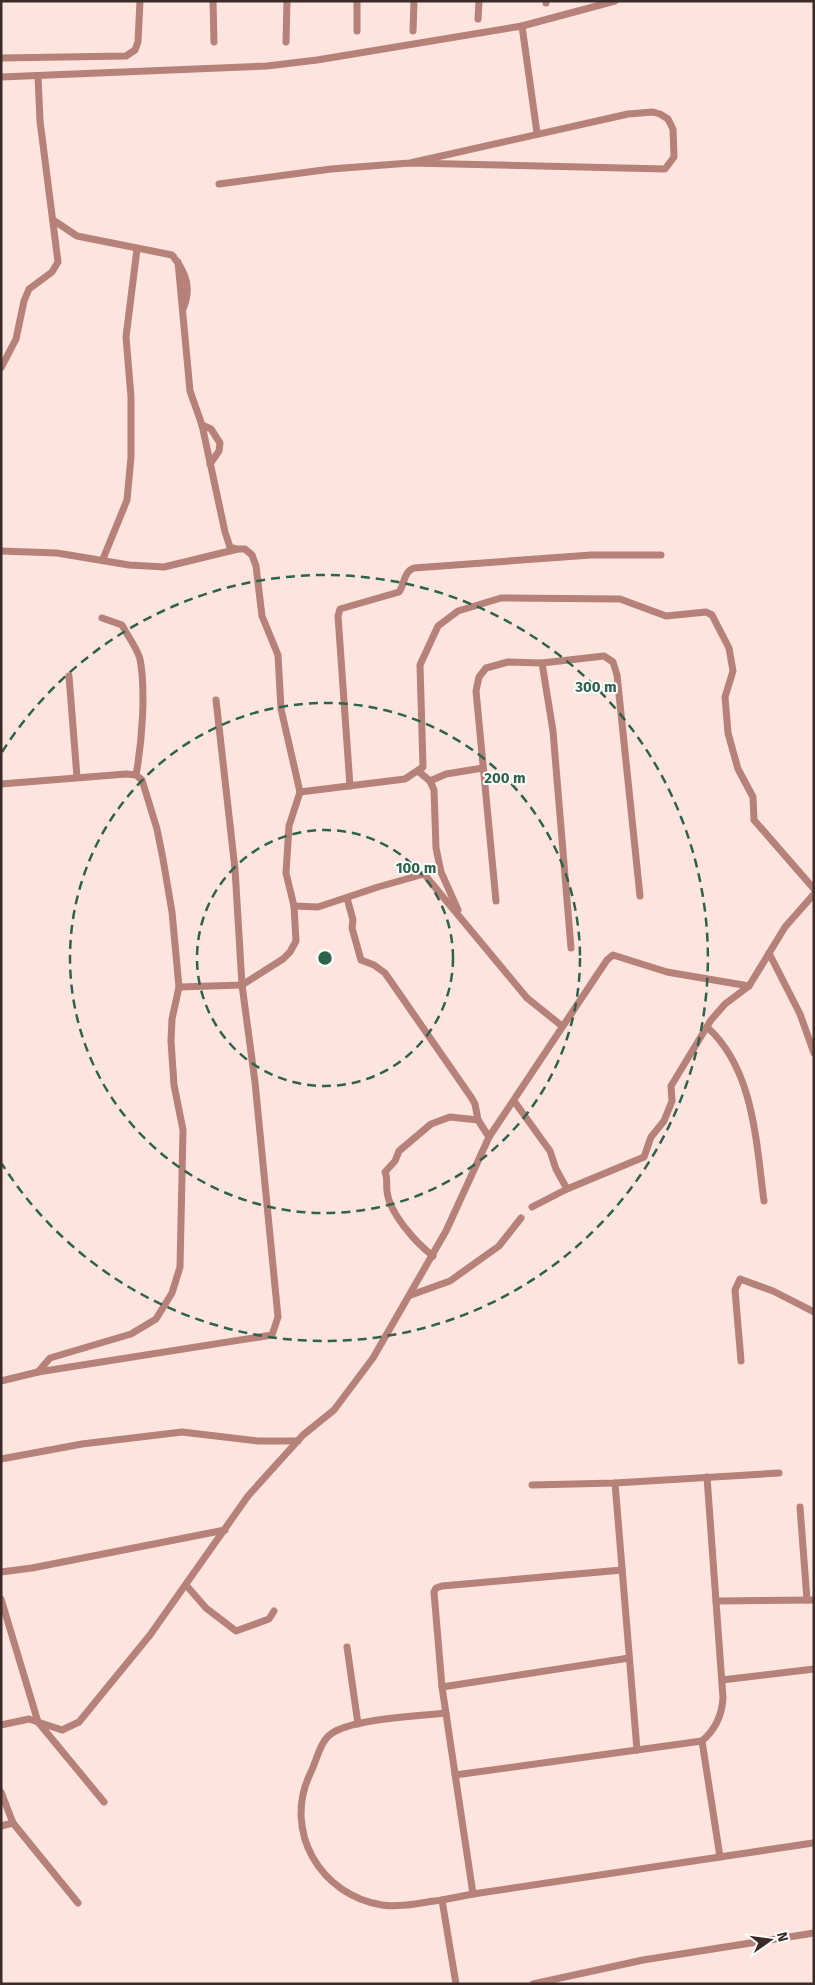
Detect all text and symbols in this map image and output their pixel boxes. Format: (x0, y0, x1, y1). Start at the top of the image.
text: 300 m (574, 678, 617, 696)
text: 200 m (484, 769, 526, 787)
text: 100 m (396, 859, 436, 877)
centre of rings (316, 949, 334, 967)
north arrow (745, 1915, 795, 1965)
text: N (773, 1930, 792, 1944)

